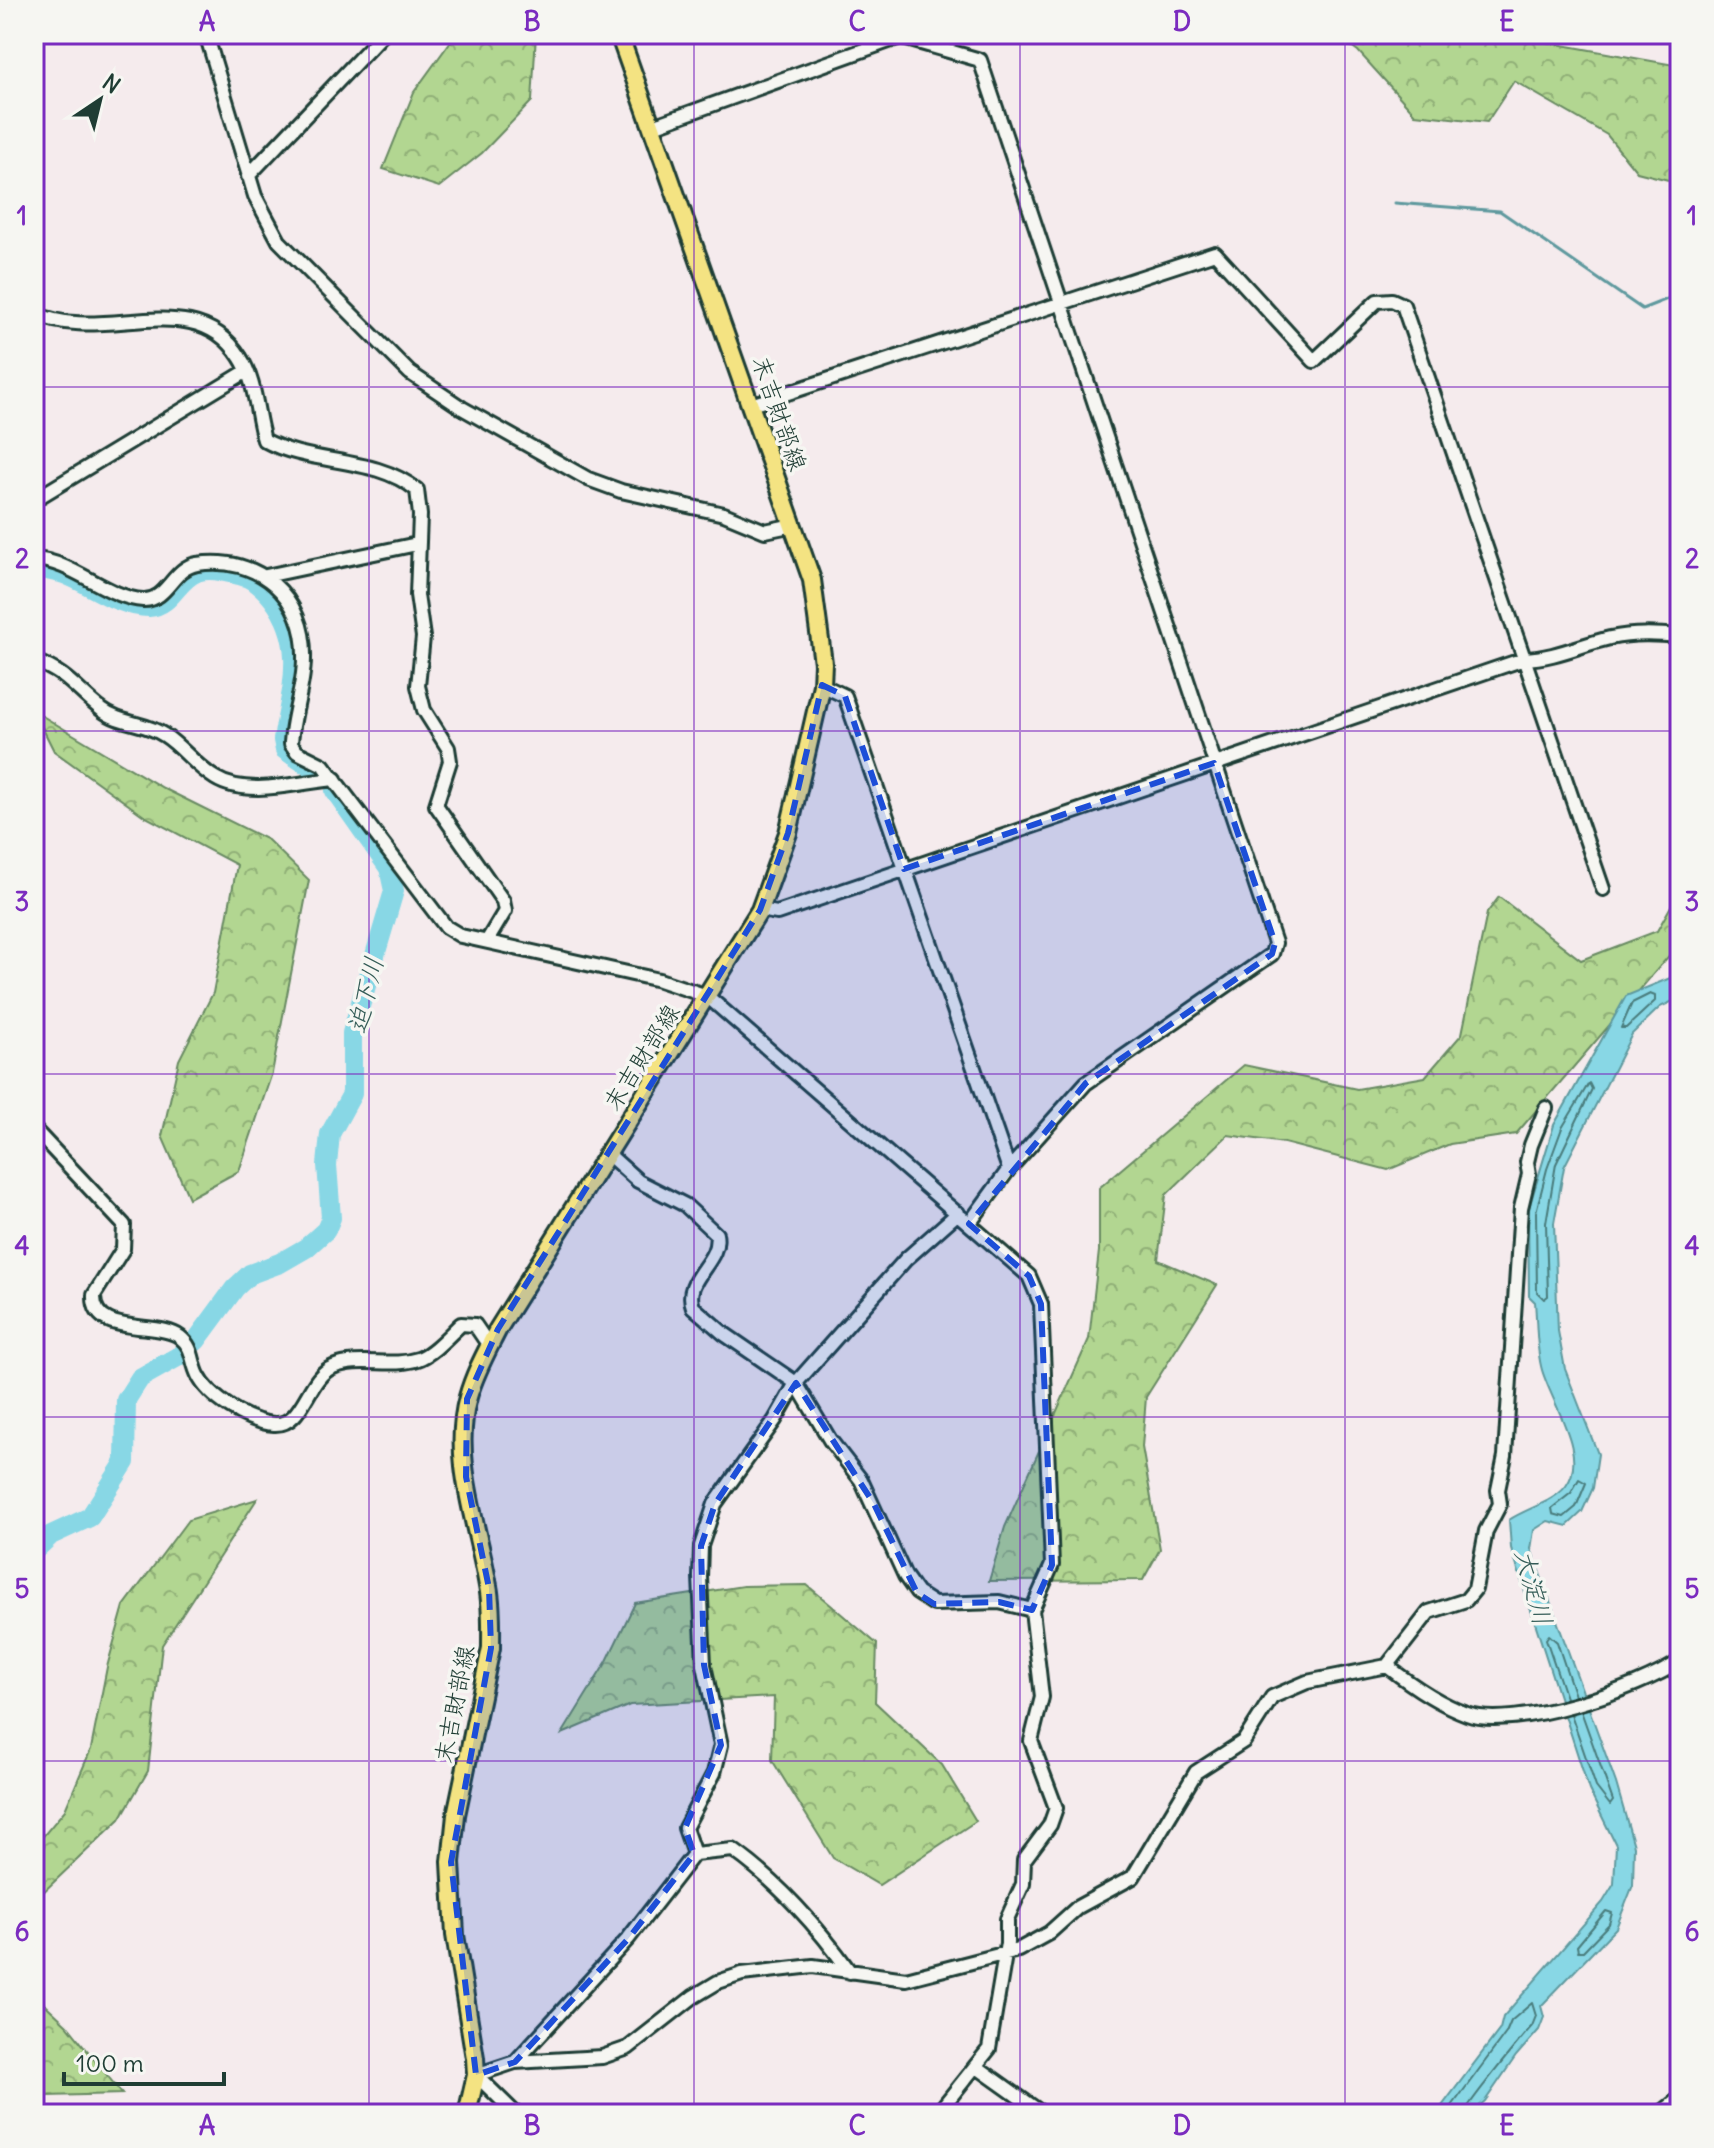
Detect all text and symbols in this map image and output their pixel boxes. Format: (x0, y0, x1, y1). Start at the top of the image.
text: A (199, 5, 216, 38)
text: B (523, 5, 541, 38)
text: C (848, 5, 866, 38)
text: D (1173, 5, 1191, 38)
text: E (1499, 5, 1515, 38)
north arrow (60, 60, 140, 140)
text: N (97, 68, 126, 99)
text: 1 (17, 199, 27, 232)
text: 1 (1687, 199, 1697, 232)
street label: 末吉財部線 (746, 351, 814, 475)
text: 2 (15, 542, 29, 575)
text: 2 (1685, 542, 1699, 575)
text: 3 (15, 885, 29, 918)
text: 3 (1685, 885, 1699, 918)
water label: 迫下川 (340, 953, 390, 1037)
street label: 末吉財部線 (596, 998, 686, 1116)
text: 4 (14, 1229, 30, 1262)
text: 4 (1684, 1229, 1700, 1262)
water label: 大淀川 (1508, 1545, 1560, 1629)
text: 5 (15, 1572, 30, 1605)
text: 5 (1685, 1572, 1700, 1605)
street label: 末吉財部線 (428, 1642, 480, 1766)
text: 6 (14, 1915, 30, 1948)
text: 6 (1684, 1915, 1700, 1948)
scale bar (64, 2036, 224, 2086)
text: 100 m (76, 2048, 144, 2078)
text: A (199, 2109, 216, 2142)
text: B (523, 2109, 541, 2142)
text: C (848, 2109, 866, 2142)
text: D (1173, 2109, 1191, 2142)
text: E (1499, 2109, 1515, 2142)

